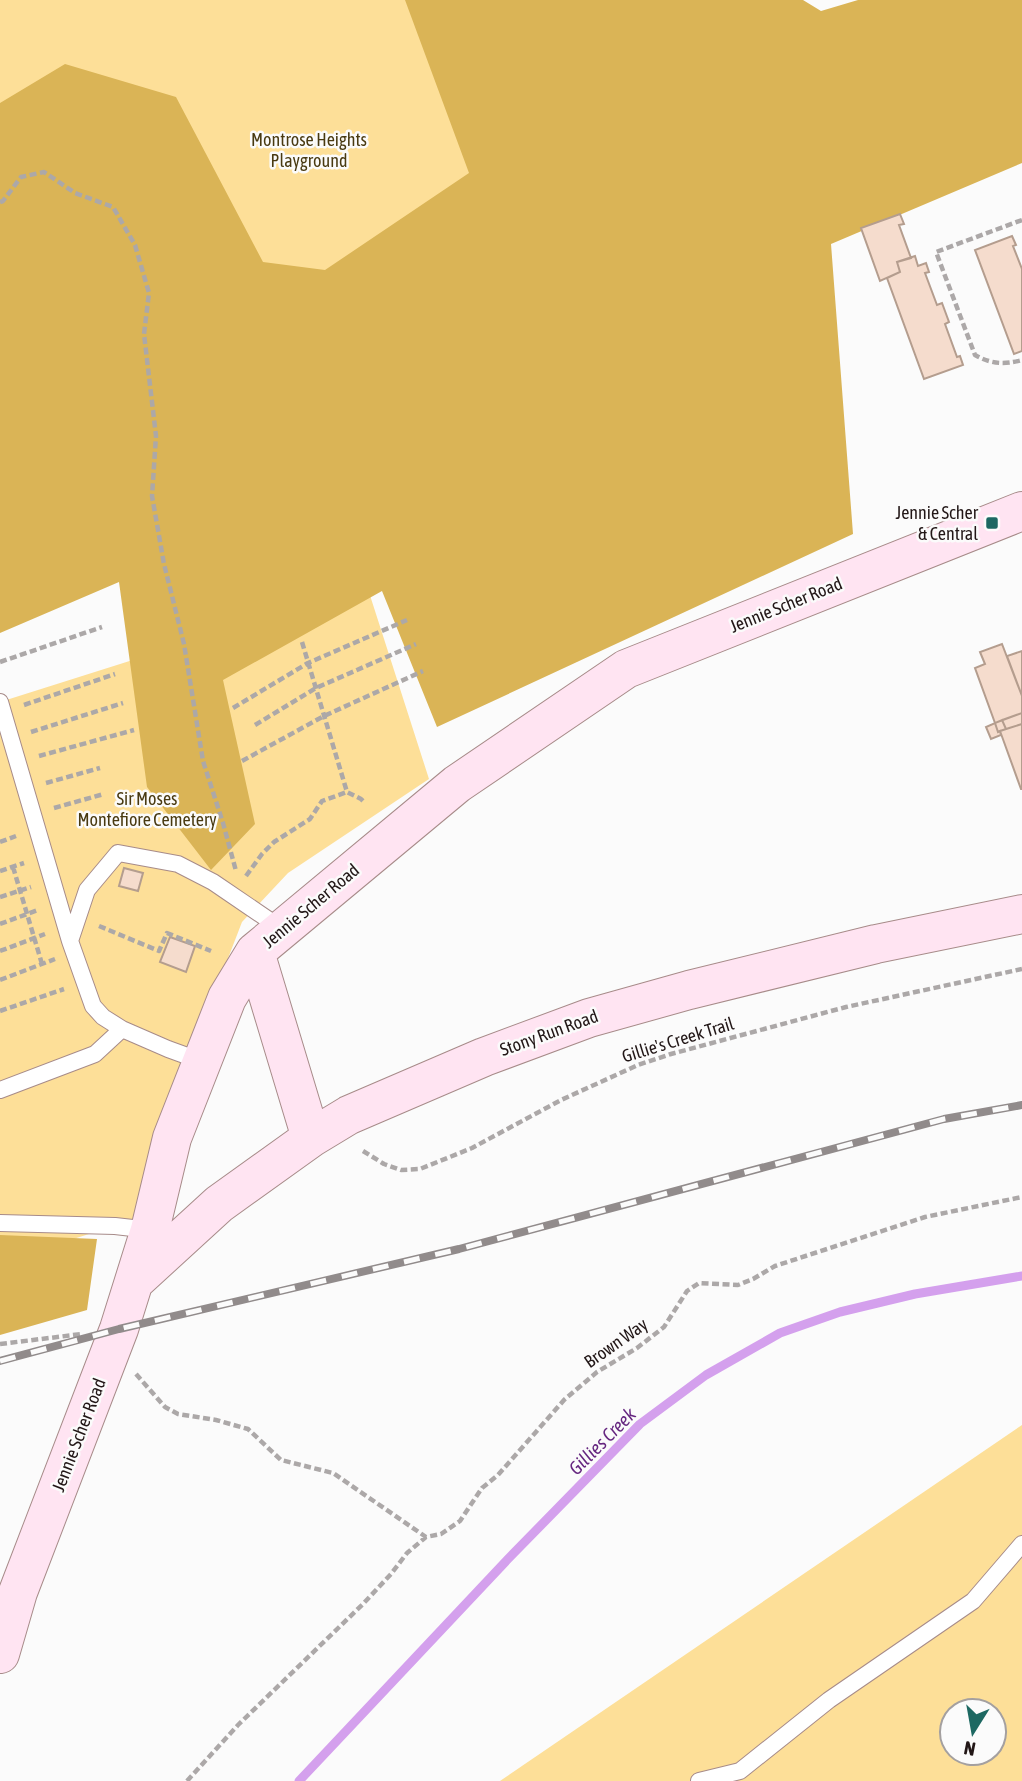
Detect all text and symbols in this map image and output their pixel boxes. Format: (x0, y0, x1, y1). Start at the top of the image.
park label: Montrose Heights Playground (251, 129, 367, 171)
place label: Jennie Scher & Central (895, 502, 979, 544)
marker: Jennie Scher & Central (984, 515, 1000, 531)
street label: Jennie Scher Road (727, 572, 845, 637)
park label: Sir Moses Montefiore Cemetery (77, 788, 217, 830)
street label: Jennie Scher Road (258, 859, 363, 952)
street label: Stony Run Road (497, 1005, 601, 1060)
street label: Gillie's Creek Trail (619, 1012, 737, 1067)
street label: Brown Way (580, 1313, 651, 1372)
street label: Jennie Scher Road (47, 1375, 110, 1494)
water label: Gillies Creek (564, 1402, 641, 1479)
north arrow (938, 1697, 1008, 1767)
text: N (962, 1737, 977, 1761)

